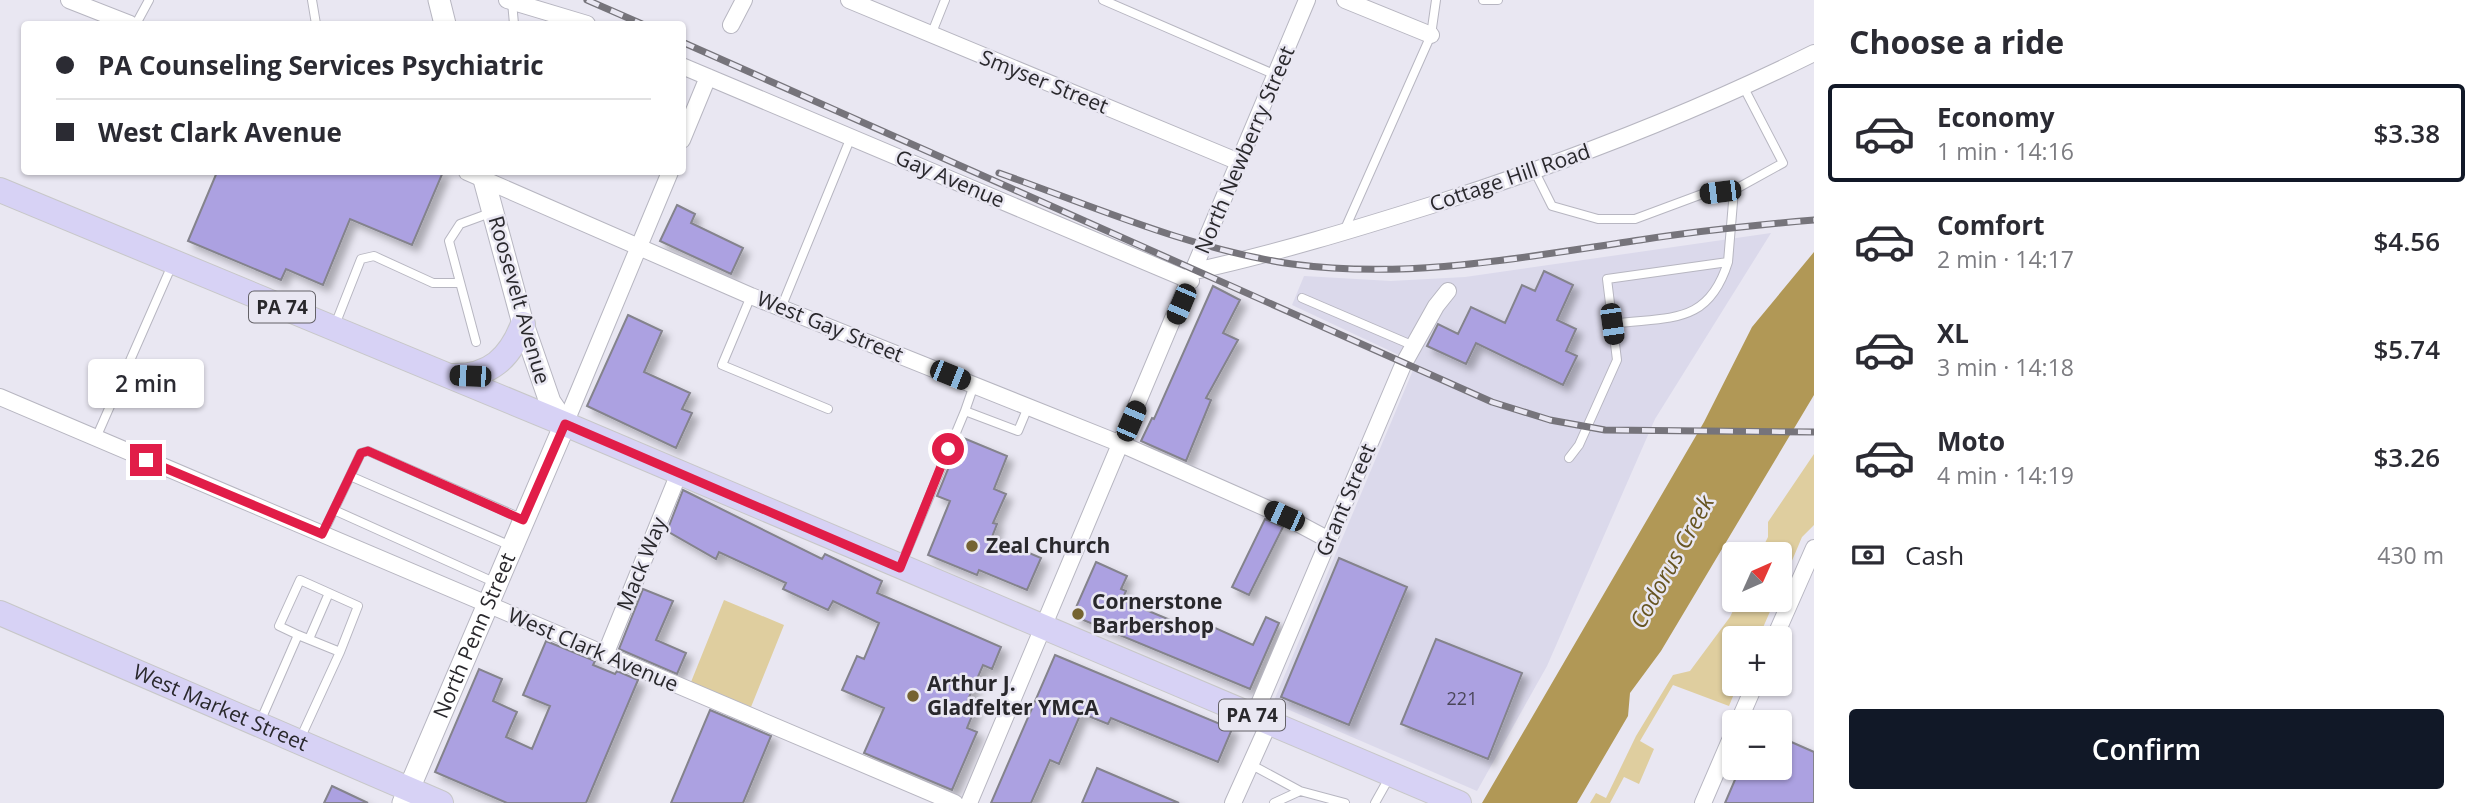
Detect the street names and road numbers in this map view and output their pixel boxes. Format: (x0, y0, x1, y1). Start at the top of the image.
street label: North Newberry Street (1188, 41, 1301, 258)
street label: Smyser Street (976, 43, 1113, 120)
street label: Cottage Hill Road (1426, 136, 1594, 218)
street label: Gay Avenue (892, 143, 1009, 214)
street label: Roosevelt Avenue (483, 212, 557, 387)
street label: West Gay Street (753, 284, 908, 368)
road number: PA 74 (249, 292, 315, 322)
street label: Grant Street (1309, 439, 1381, 560)
street label: Mack Way (610, 512, 673, 615)
street label: North Penn Street (426, 548, 521, 722)
street label: West Clark Avenue (504, 601, 683, 698)
street label: West Market Street (129, 657, 313, 757)
road number: PA 74 (1219, 700, 1285, 730)

